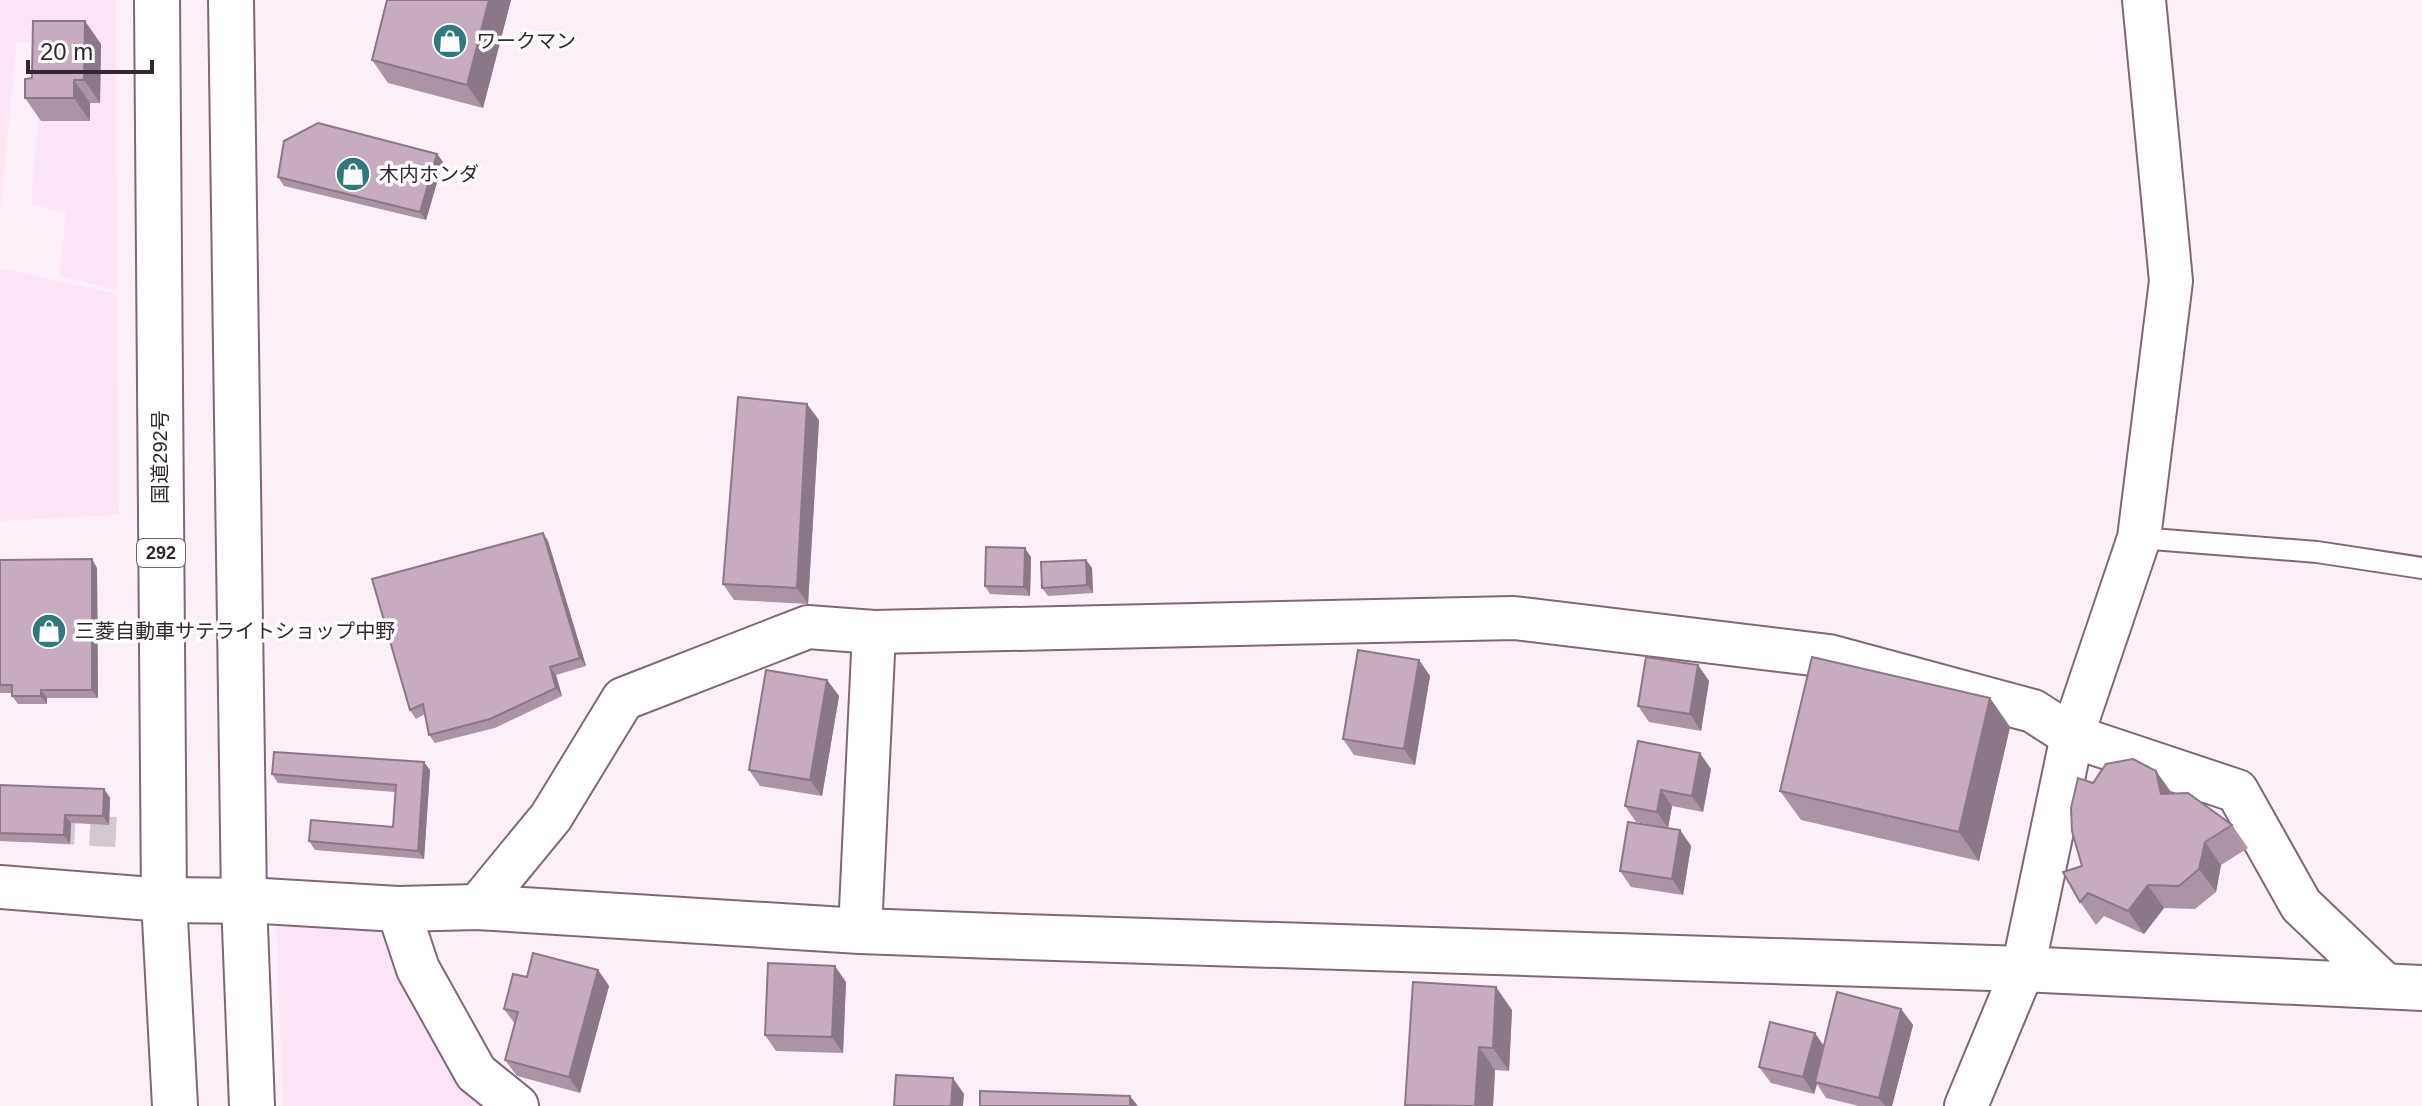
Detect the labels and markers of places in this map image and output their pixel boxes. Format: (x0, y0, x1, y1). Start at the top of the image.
shop icon: ワークマン (431, 22, 469, 60)
place label: ワークマン (476, 30, 576, 52)
shop icon: 木内ホンダ (334, 155, 372, 193)
place label: 木内ホンダ (379, 163, 479, 185)
shop icon: 三菱自動車サテライトショップ中野 (30, 612, 68, 650)
place label: 三菱自動車サテライトショップ中野 (75, 620, 395, 642)

